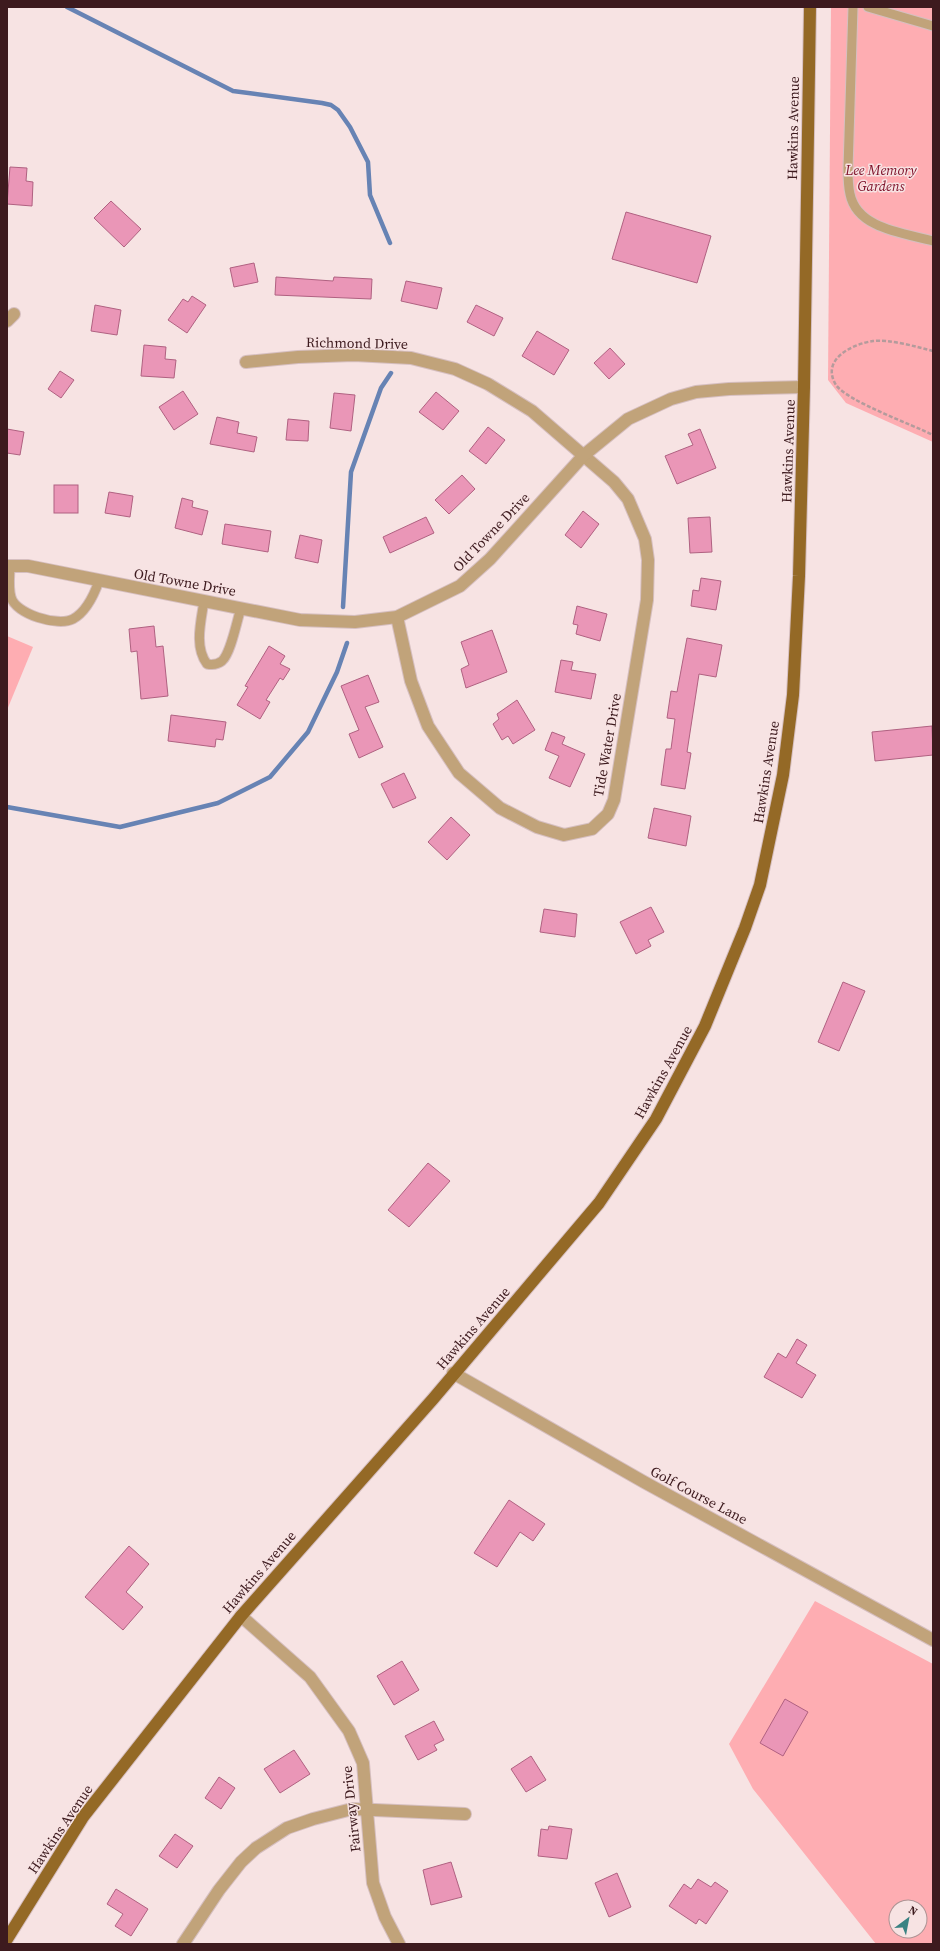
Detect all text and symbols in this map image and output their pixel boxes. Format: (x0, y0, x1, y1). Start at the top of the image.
street label: Hawkins Avenue (782, 76, 804, 180)
park label: Lee Memory Gardens (844, 160, 917, 196)
street label: Richmond Drive (306, 332, 408, 354)
street label: Hawkins Avenue (776, 399, 800, 503)
street label: Old Towne Drive (448, 488, 534, 576)
street label: Old Towne Drive (132, 563, 238, 601)
street label: Tide Water Drive (588, 692, 626, 798)
street label: Hawkins Avenue (748, 719, 784, 825)
street label: Hawkins Avenue (629, 1022, 697, 1122)
street label: Hawkins Avenue (431, 1282, 515, 1374)
street label: Golf Course Lane (647, 1461, 751, 1529)
street label: Hawkins Avenue (217, 1526, 301, 1618)
street label: Fairway Drive (337, 1765, 365, 1853)
street label: Hawkins Avenue (23, 1780, 97, 1878)
north arrow (888, 1899, 928, 1939)
text: N (906, 1902, 920, 1919)

